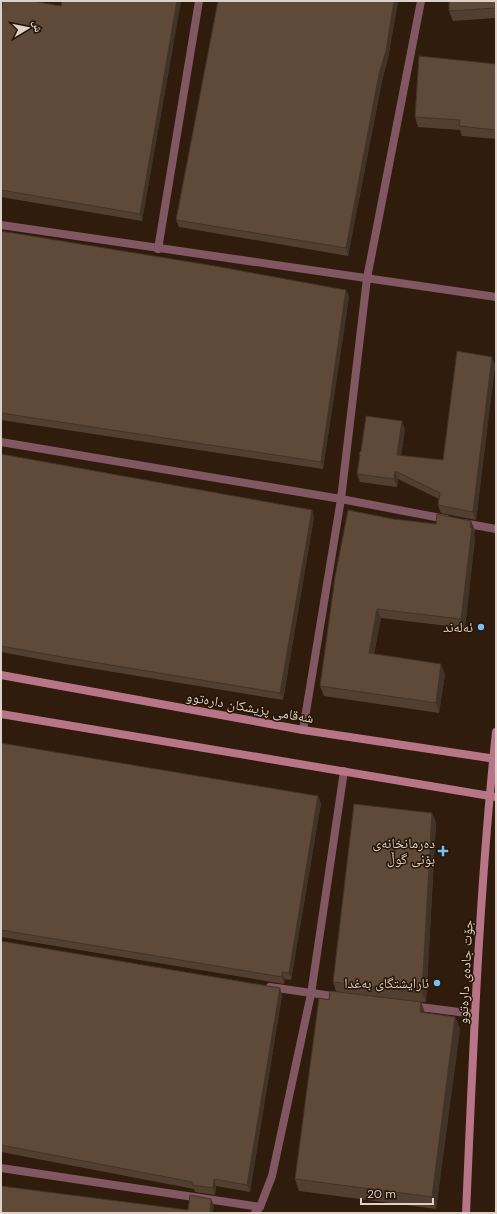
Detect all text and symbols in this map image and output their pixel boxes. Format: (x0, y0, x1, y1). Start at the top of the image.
north arrow (8, 8, 48, 48)
text: ش (29, 19, 46, 34)
place label: ئەلەند (443, 618, 473, 636)
marker: ئەلەند (476, 622, 486, 632)
street label: شەقامی پزیشکان دارەتوو (185, 687, 315, 727)
place label: دەرمانخانەی بۆنی گوڵ (373, 834, 435, 868)
marker: دەرمانخانەی بۆنی گوڵ (438, 846, 448, 856)
street label: جۆت جادەی دارەتوو (453, 919, 477, 1025)
place label: ئارایشتگای بەغدا (344, 974, 429, 992)
marker: ئارایشتگای بەغدا (432, 978, 442, 988)
scale bar (361, 1180, 433, 1206)
text: 20 m (367, 1186, 396, 1202)

